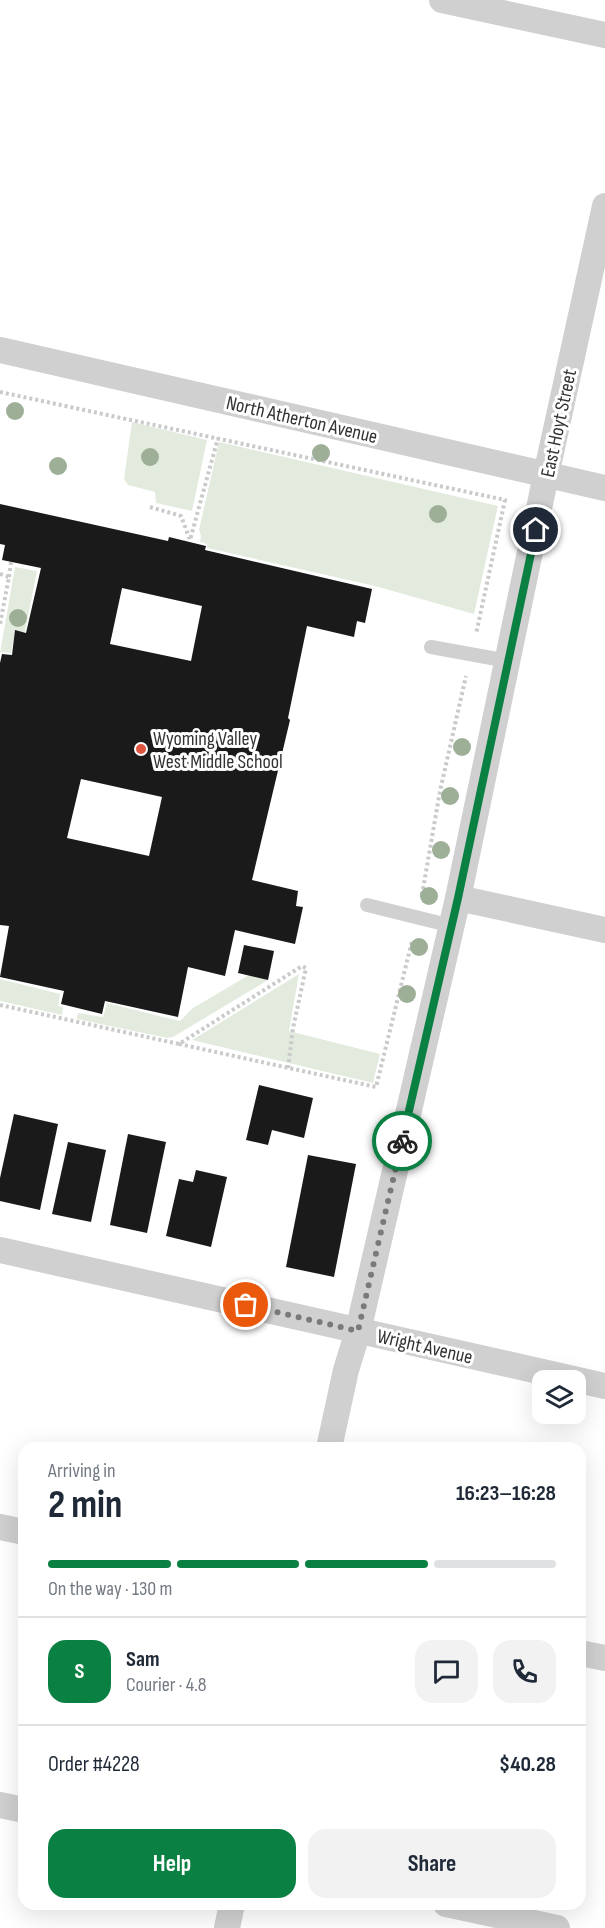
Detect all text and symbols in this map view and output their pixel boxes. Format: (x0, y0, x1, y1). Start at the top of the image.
street label: East Hoyt Street (536, 367, 582, 479)
street label: North Atherton Avenue (224, 391, 380, 449)
pin (510, 504, 561, 555)
icon: home (519, 513, 552, 546)
place label: Wyoming Valley West Middle School (153, 727, 283, 774)
marker: Wyoming Valley West Middle School (134, 742, 148, 756)
courier (372, 1111, 432, 1171)
icon: bike (386, 1125, 419, 1158)
pin (220, 1279, 271, 1330)
icon: bag (229, 1288, 262, 1321)
street label: Wright Avenue (375, 1324, 475, 1370)
map controls (532, 1370, 586, 1424)
button: layers (532, 1370, 586, 1424)
text: Arriving in (48, 1459, 116, 1483)
text: 16:23–16:28 (456, 1480, 556, 1507)
text: 2 min (48, 1482, 122, 1529)
text: On the way · 130 m (48, 1577, 172, 1601)
button: chat (415, 1640, 478, 1703)
button: phone (493, 1640, 556, 1703)
text: Sam (126, 1646, 160, 1673)
text: S (75, 1658, 84, 1685)
text: Courier · 4.8 (126, 1673, 207, 1697)
text: Order #4228 (48, 1751, 140, 1778)
text: $40.28 (499, 1751, 556, 1778)
button: Help (48, 1829, 296, 1898)
button: Share (308, 1829, 556, 1898)

